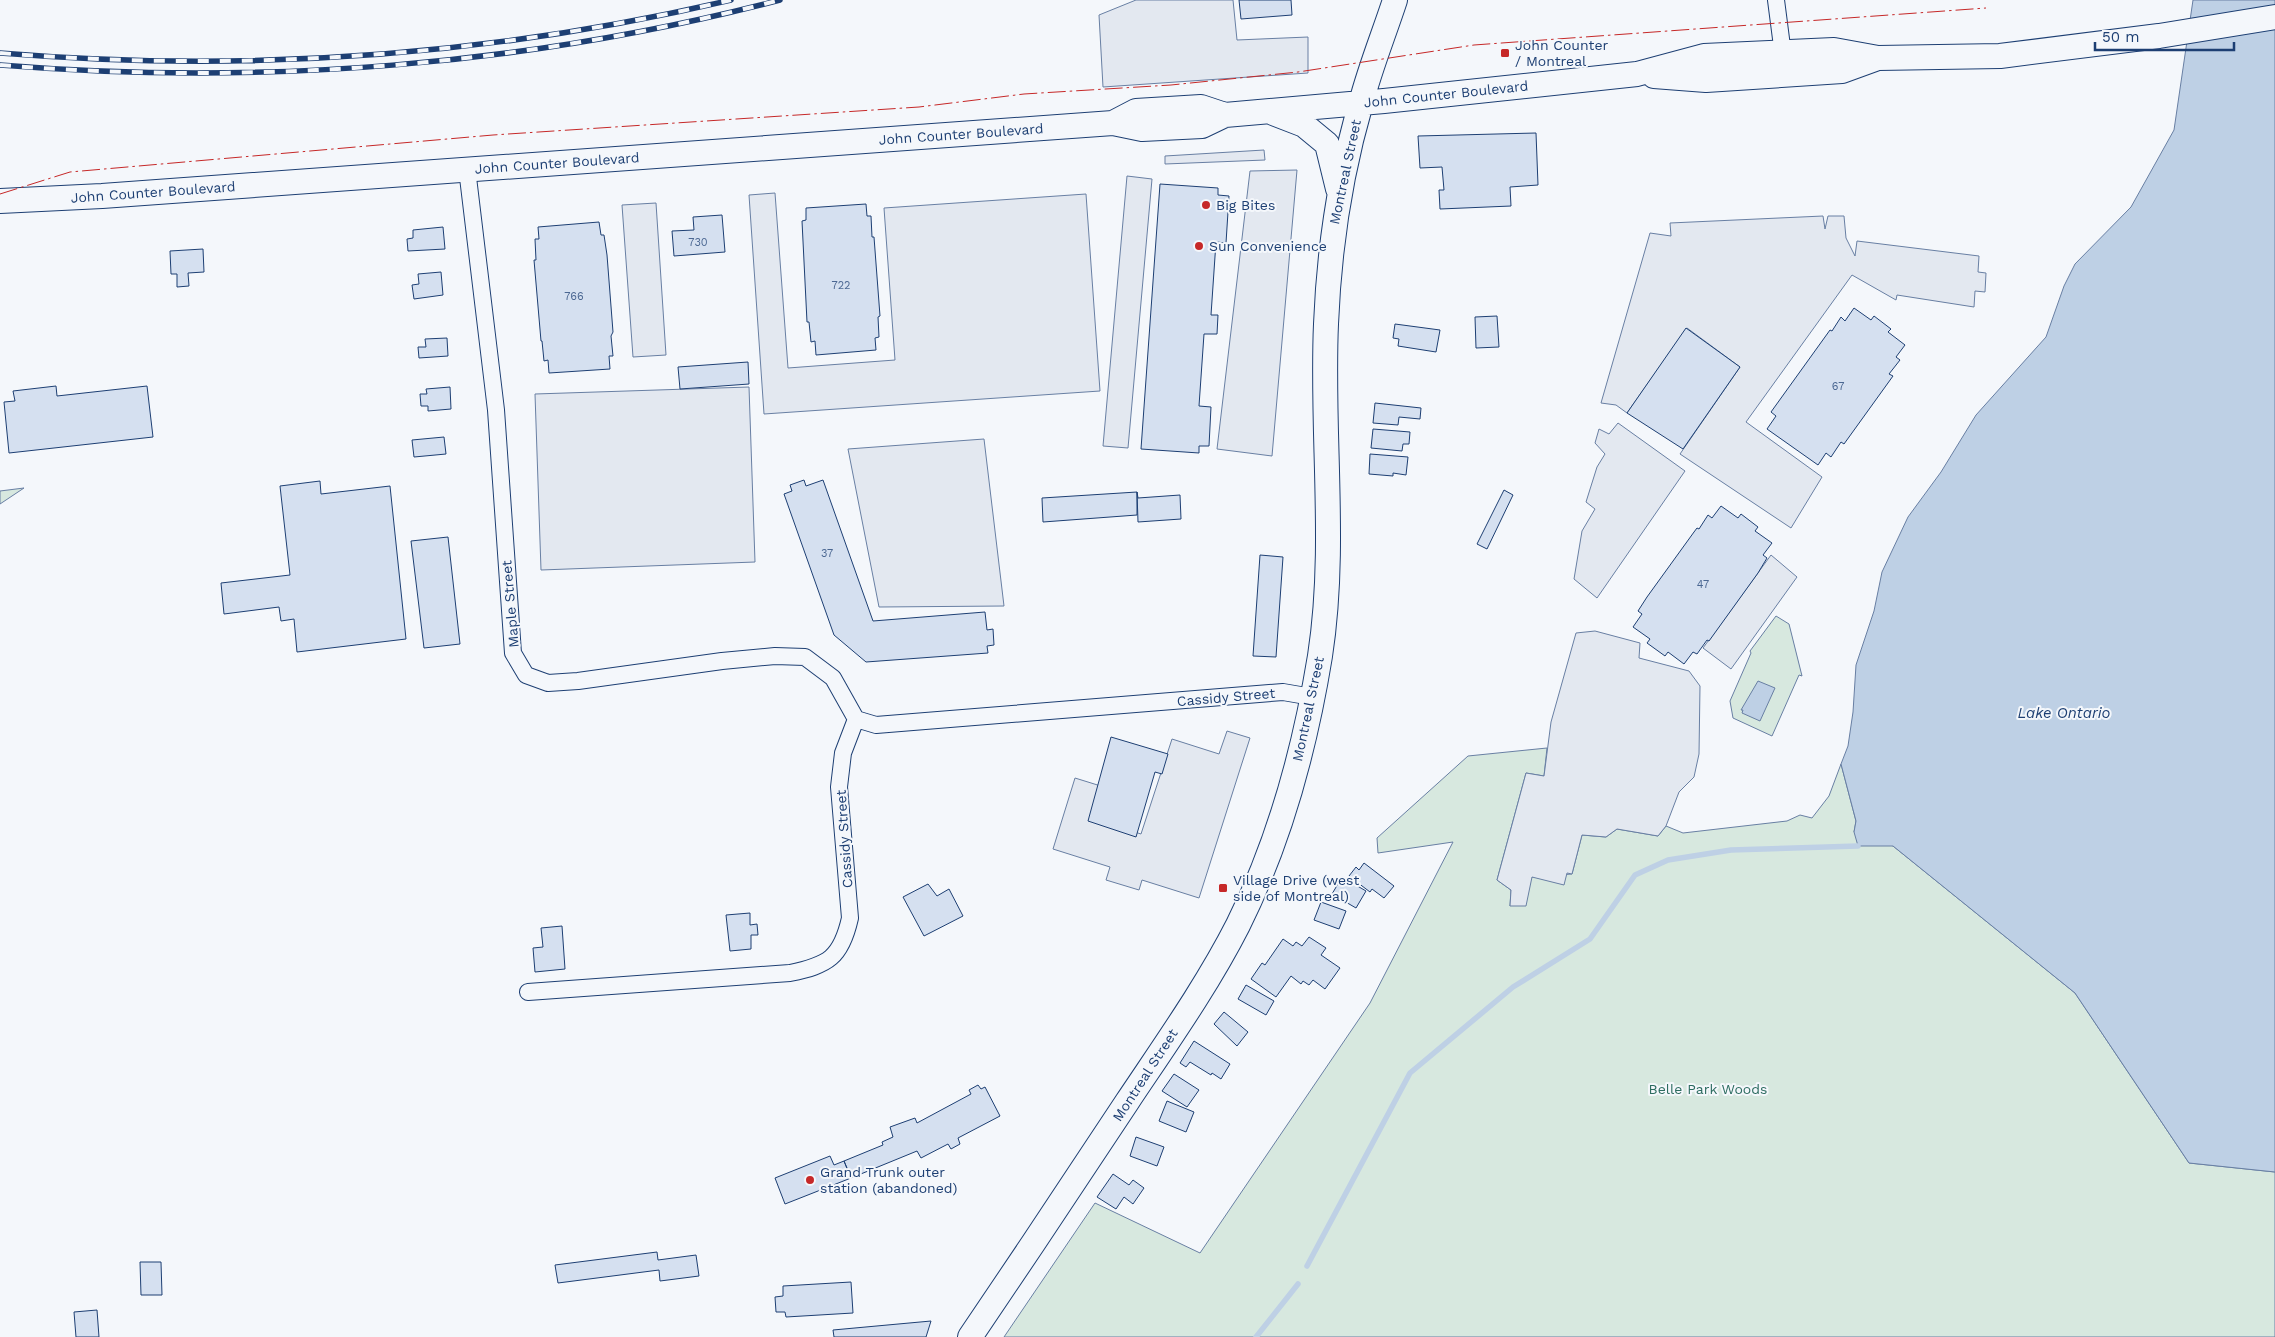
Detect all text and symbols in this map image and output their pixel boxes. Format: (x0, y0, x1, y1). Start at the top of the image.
scale bar (2095, 20, 2234, 52)
text: 50 m (2102, 28, 2139, 46)
place label: John Counter / Montreal (1515, 37, 1608, 69)
marker: John Counter / Montreal (1499, 47, 1511, 59)
street label: John Counter Boulevard (1363, 77, 1529, 111)
street label: Montreal Street (1326, 118, 1364, 226)
street label: John Counter Boulevard (878, 120, 1044, 148)
street label: John Counter Boulevard (474, 149, 640, 177)
street label: John Counter Boulevard (70, 178, 236, 206)
place label: Big Bites (1216, 197, 1275, 213)
marker: Big Bites (1200, 199, 1212, 211)
house number: 730 (688, 236, 708, 249)
place label: Sun Convenience (1209, 238, 1327, 254)
marker: Sun Convenience (1193, 240, 1205, 252)
house number: 722 (832, 279, 851, 292)
house number: 766 (564, 290, 584, 303)
house number: 67 (1832, 380, 1844, 393)
house number: 37 (821, 547, 833, 560)
street label: Maple Street (498, 559, 522, 648)
house number: 47 (1697, 578, 1709, 591)
street label: Montreal Street (1289, 655, 1327, 763)
street label: Cassidy Street (1176, 685, 1276, 709)
water label: Lake Ontario (2017, 704, 2111, 722)
street label: Cassidy Street (833, 789, 855, 889)
place label: Village Drive (west side of Montreal) (1233, 872, 1359, 904)
marker: Village Drive (west side of Montreal) (1217, 882, 1229, 894)
street label: Montreal Street (1109, 1026, 1181, 1124)
park label: Belle Park Woods (1649, 1081, 1767, 1097)
place label: Grand Trunk outer station (abandoned) (820, 1164, 958, 1196)
marker: Grand Trunk outer station (abandoned) (804, 1174, 816, 1186)

